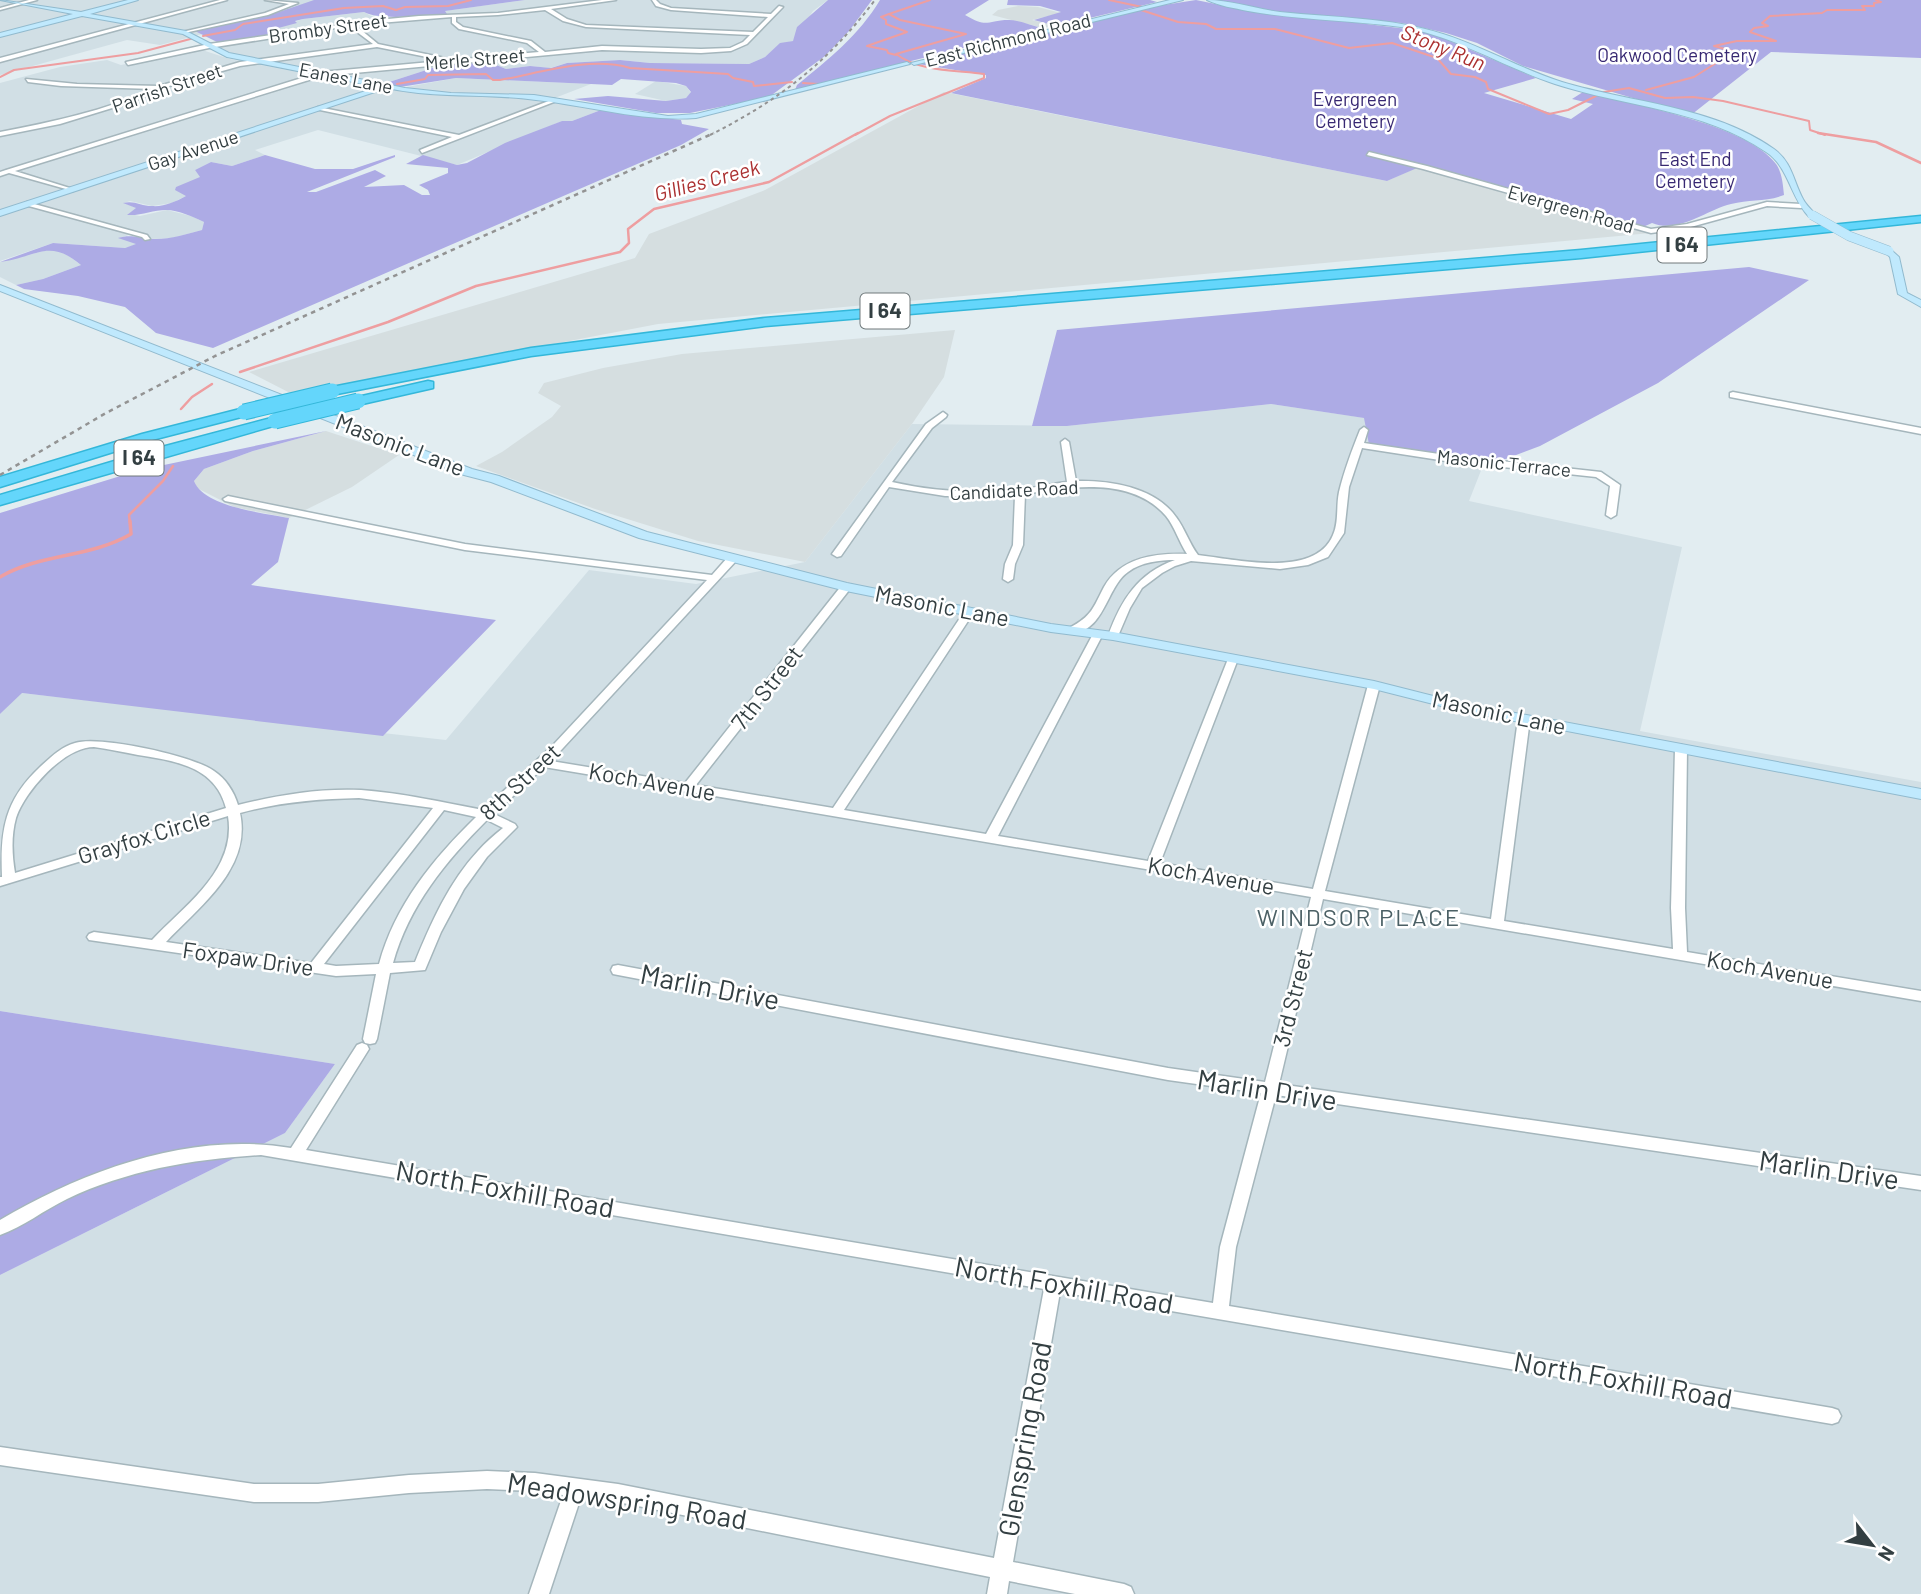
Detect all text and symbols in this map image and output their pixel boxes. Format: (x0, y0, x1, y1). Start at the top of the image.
street label: Bromby Street (267, 8, 389, 47)
street label: East Richmond Road (923, 8, 1093, 71)
water label: Stony Run (1398, 18, 1489, 75)
street label: Merle Street (424, 43, 526, 74)
park label: Oakwood Cemetery (1597, 43, 1757, 66)
street label: Eanes Lane (297, 57, 395, 98)
street label: Parrish Street (109, 58, 225, 117)
park label: Evergreen Cemetery (1313, 87, 1397, 132)
street label: Gay Avenue (145, 124, 241, 175)
park label: East End Cemetery (1655, 147, 1735, 192)
water label: Gillies Creek (651, 153, 763, 206)
street label: Evergreen Road (1505, 180, 1637, 238)
road number: I 64 (1658, 228, 1706, 262)
road number: I 64 (860, 294, 910, 328)
street label: Masonic Lane (332, 407, 469, 481)
road number: I 64 (114, 440, 164, 476)
street label: Masonic Terrace (1436, 444, 1572, 481)
street label: Candidate Road (949, 475, 1079, 504)
street label: Masonic Lane (873, 578, 1012, 632)
street label: 7th Street (725, 640, 808, 735)
street label: Masonic Lane (1430, 684, 1569, 740)
street label: 8th Street (473, 737, 565, 826)
street label: Koch Avenue (587, 756, 718, 806)
street label: Grayfox Circle (74, 803, 213, 869)
street label: Koch Avenue (1146, 850, 1277, 900)
district label: WINDSOR PLACE (1257, 902, 1461, 931)
street label: Foxpaw Drive (181, 935, 316, 981)
street label: Koch Avenue (1705, 944, 1836, 994)
street label: 3rd Street (1266, 946, 1318, 1050)
street label: Marlin Drive (638, 956, 783, 1016)
street label: Marlin Drive (1195, 1061, 1340, 1117)
street label: Marlin Drive (1757, 1142, 1901, 1196)
street label: North Foxhill Road (393, 1152, 617, 1224)
street label: North Foxhill Road (952, 1248, 1176, 1320)
street label: Glenspring Road (990, 1339, 1058, 1539)
street label: North Foxhill Road (1511, 1343, 1735, 1415)
street label: Meadowspring Road (505, 1464, 749, 1536)
north arrow (1837, 1510, 1907, 1580)
text: N (1874, 1543, 1900, 1565)

